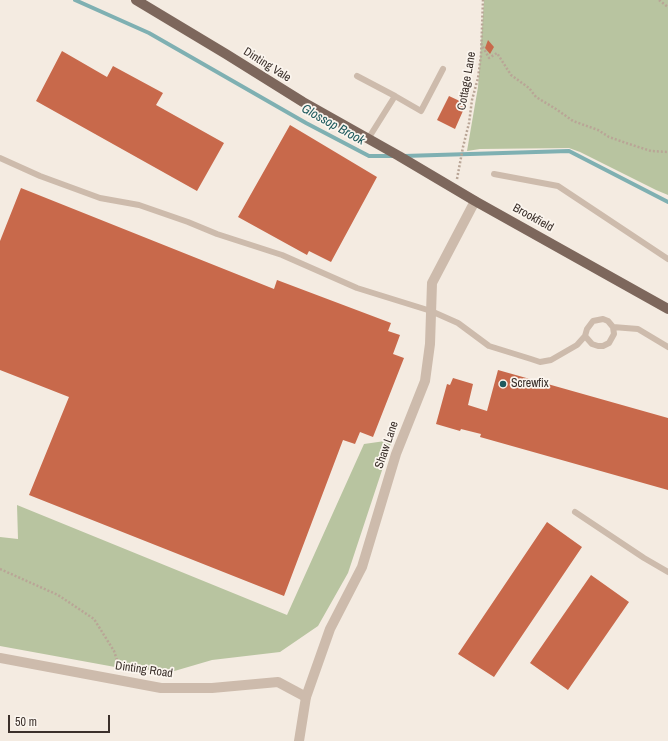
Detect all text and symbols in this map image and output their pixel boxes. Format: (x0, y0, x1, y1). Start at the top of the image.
street label: Dinting Vale (241, 45, 293, 85)
street label: Cottage Lane (455, 51, 479, 111)
water label: Glossop Brook (299, 101, 367, 149)
street label: Brookfield (510, 201, 556, 235)
place label: Screwfix (511, 377, 549, 391)
marker: Screwfix (498, 379, 508, 389)
street label: Shaw Lane (372, 419, 402, 471)
street label: Dinting Road (114, 659, 174, 681)
scale bar (10, 707, 112, 733)
text: 50 m (15, 714, 37, 730)

